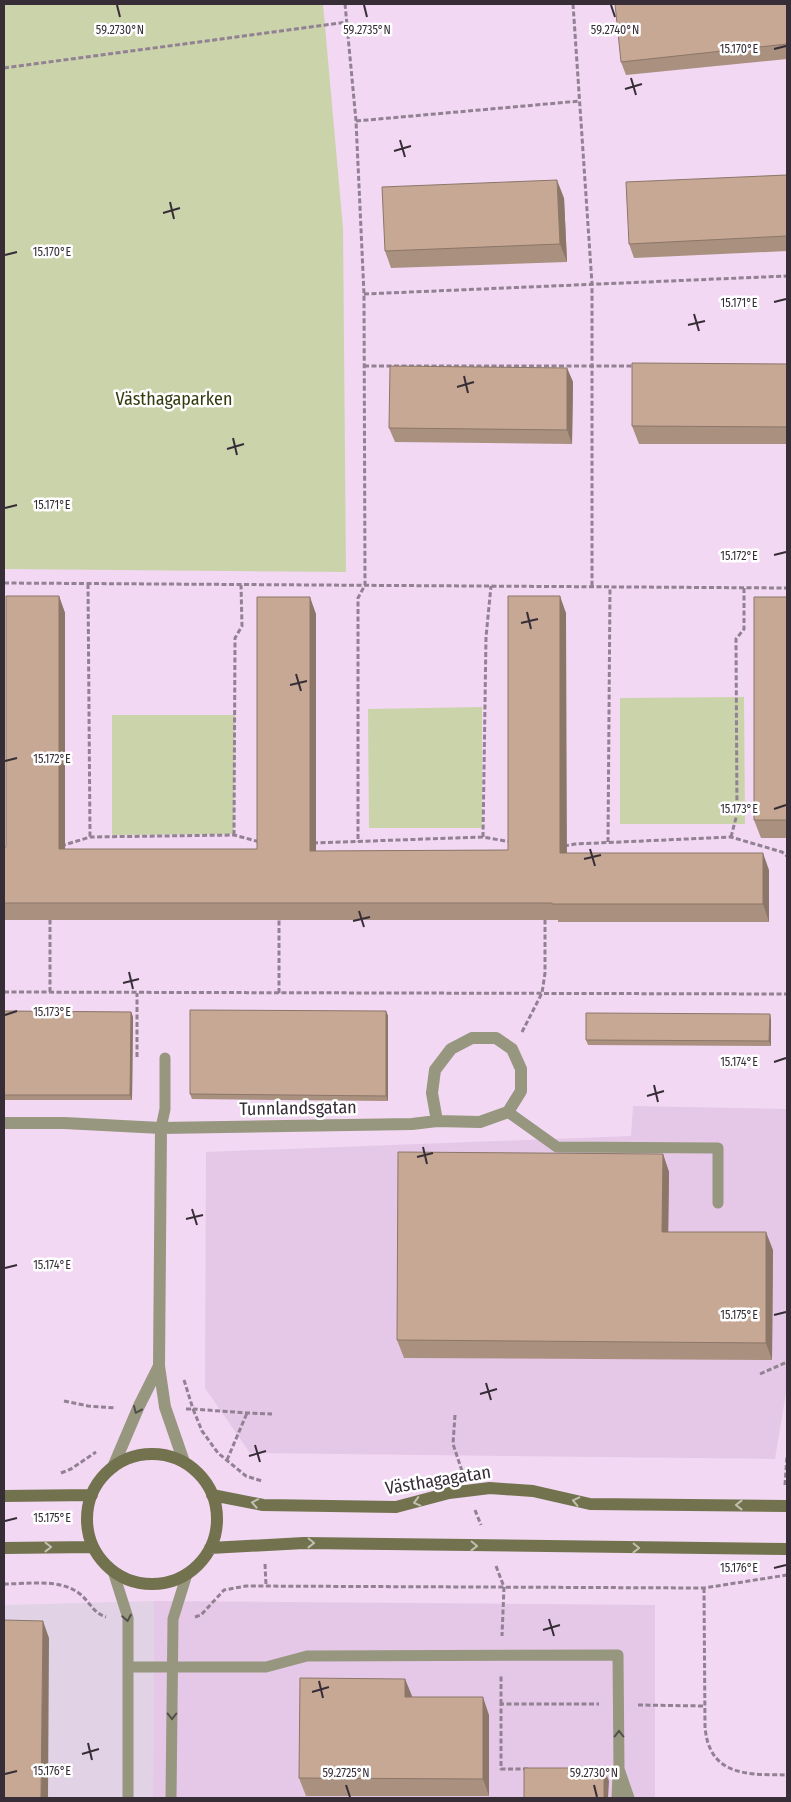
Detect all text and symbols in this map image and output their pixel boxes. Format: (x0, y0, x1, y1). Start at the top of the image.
text: 59.2730°N (96, 23, 144, 37)
text: 59.2735°N (343, 23, 391, 37)
text: 59.2740°N (591, 23, 639, 37)
text: 15.170°E (720, 42, 759, 56)
text: 15.170°E (33, 245, 72, 259)
text: 15.171°E (721, 296, 758, 310)
park label: Västhagaparken (116, 388, 232, 410)
text: 15.171°E (34, 498, 71, 512)
text: 15.172°E (720, 549, 758, 563)
text: 15.172°E (33, 752, 71, 766)
text: 15.173°E (720, 802, 758, 816)
text: 15.173°E (33, 1005, 71, 1019)
text: 15.174°E (720, 1055, 758, 1069)
street label: Tunnlandsgatan (239, 1096, 357, 1120)
text: 15.174°E (33, 1258, 71, 1272)
text: 15.175°E (720, 1308, 758, 1322)
one-way arrow (133, 1405, 144, 1414)
street label: Västhagagatan (384, 1461, 492, 1499)
one-way arrow (413, 1496, 421, 1506)
one-way arrow (572, 1496, 581, 1507)
one-way arrow (251, 1498, 259, 1509)
one-way arrow (734, 1500, 742, 1510)
text: 15.175°E (33, 1511, 71, 1525)
one-way arrow (308, 1538, 315, 1548)
one-way arrow (470, 1541, 478, 1551)
one-way arrow (45, 1542, 53, 1552)
one-way arrow (632, 1543, 640, 1553)
text: 15.176°E (720, 1561, 758, 1575)
one-way arrow (121, 1613, 131, 1622)
one-way arrow (167, 1712, 177, 1720)
one-way arrow (614, 1729, 624, 1737)
text: 15.176°E (33, 1764, 71, 1778)
text: 59.2725°N (322, 1766, 370, 1780)
text: 59.2730°N (570, 1766, 618, 1780)

